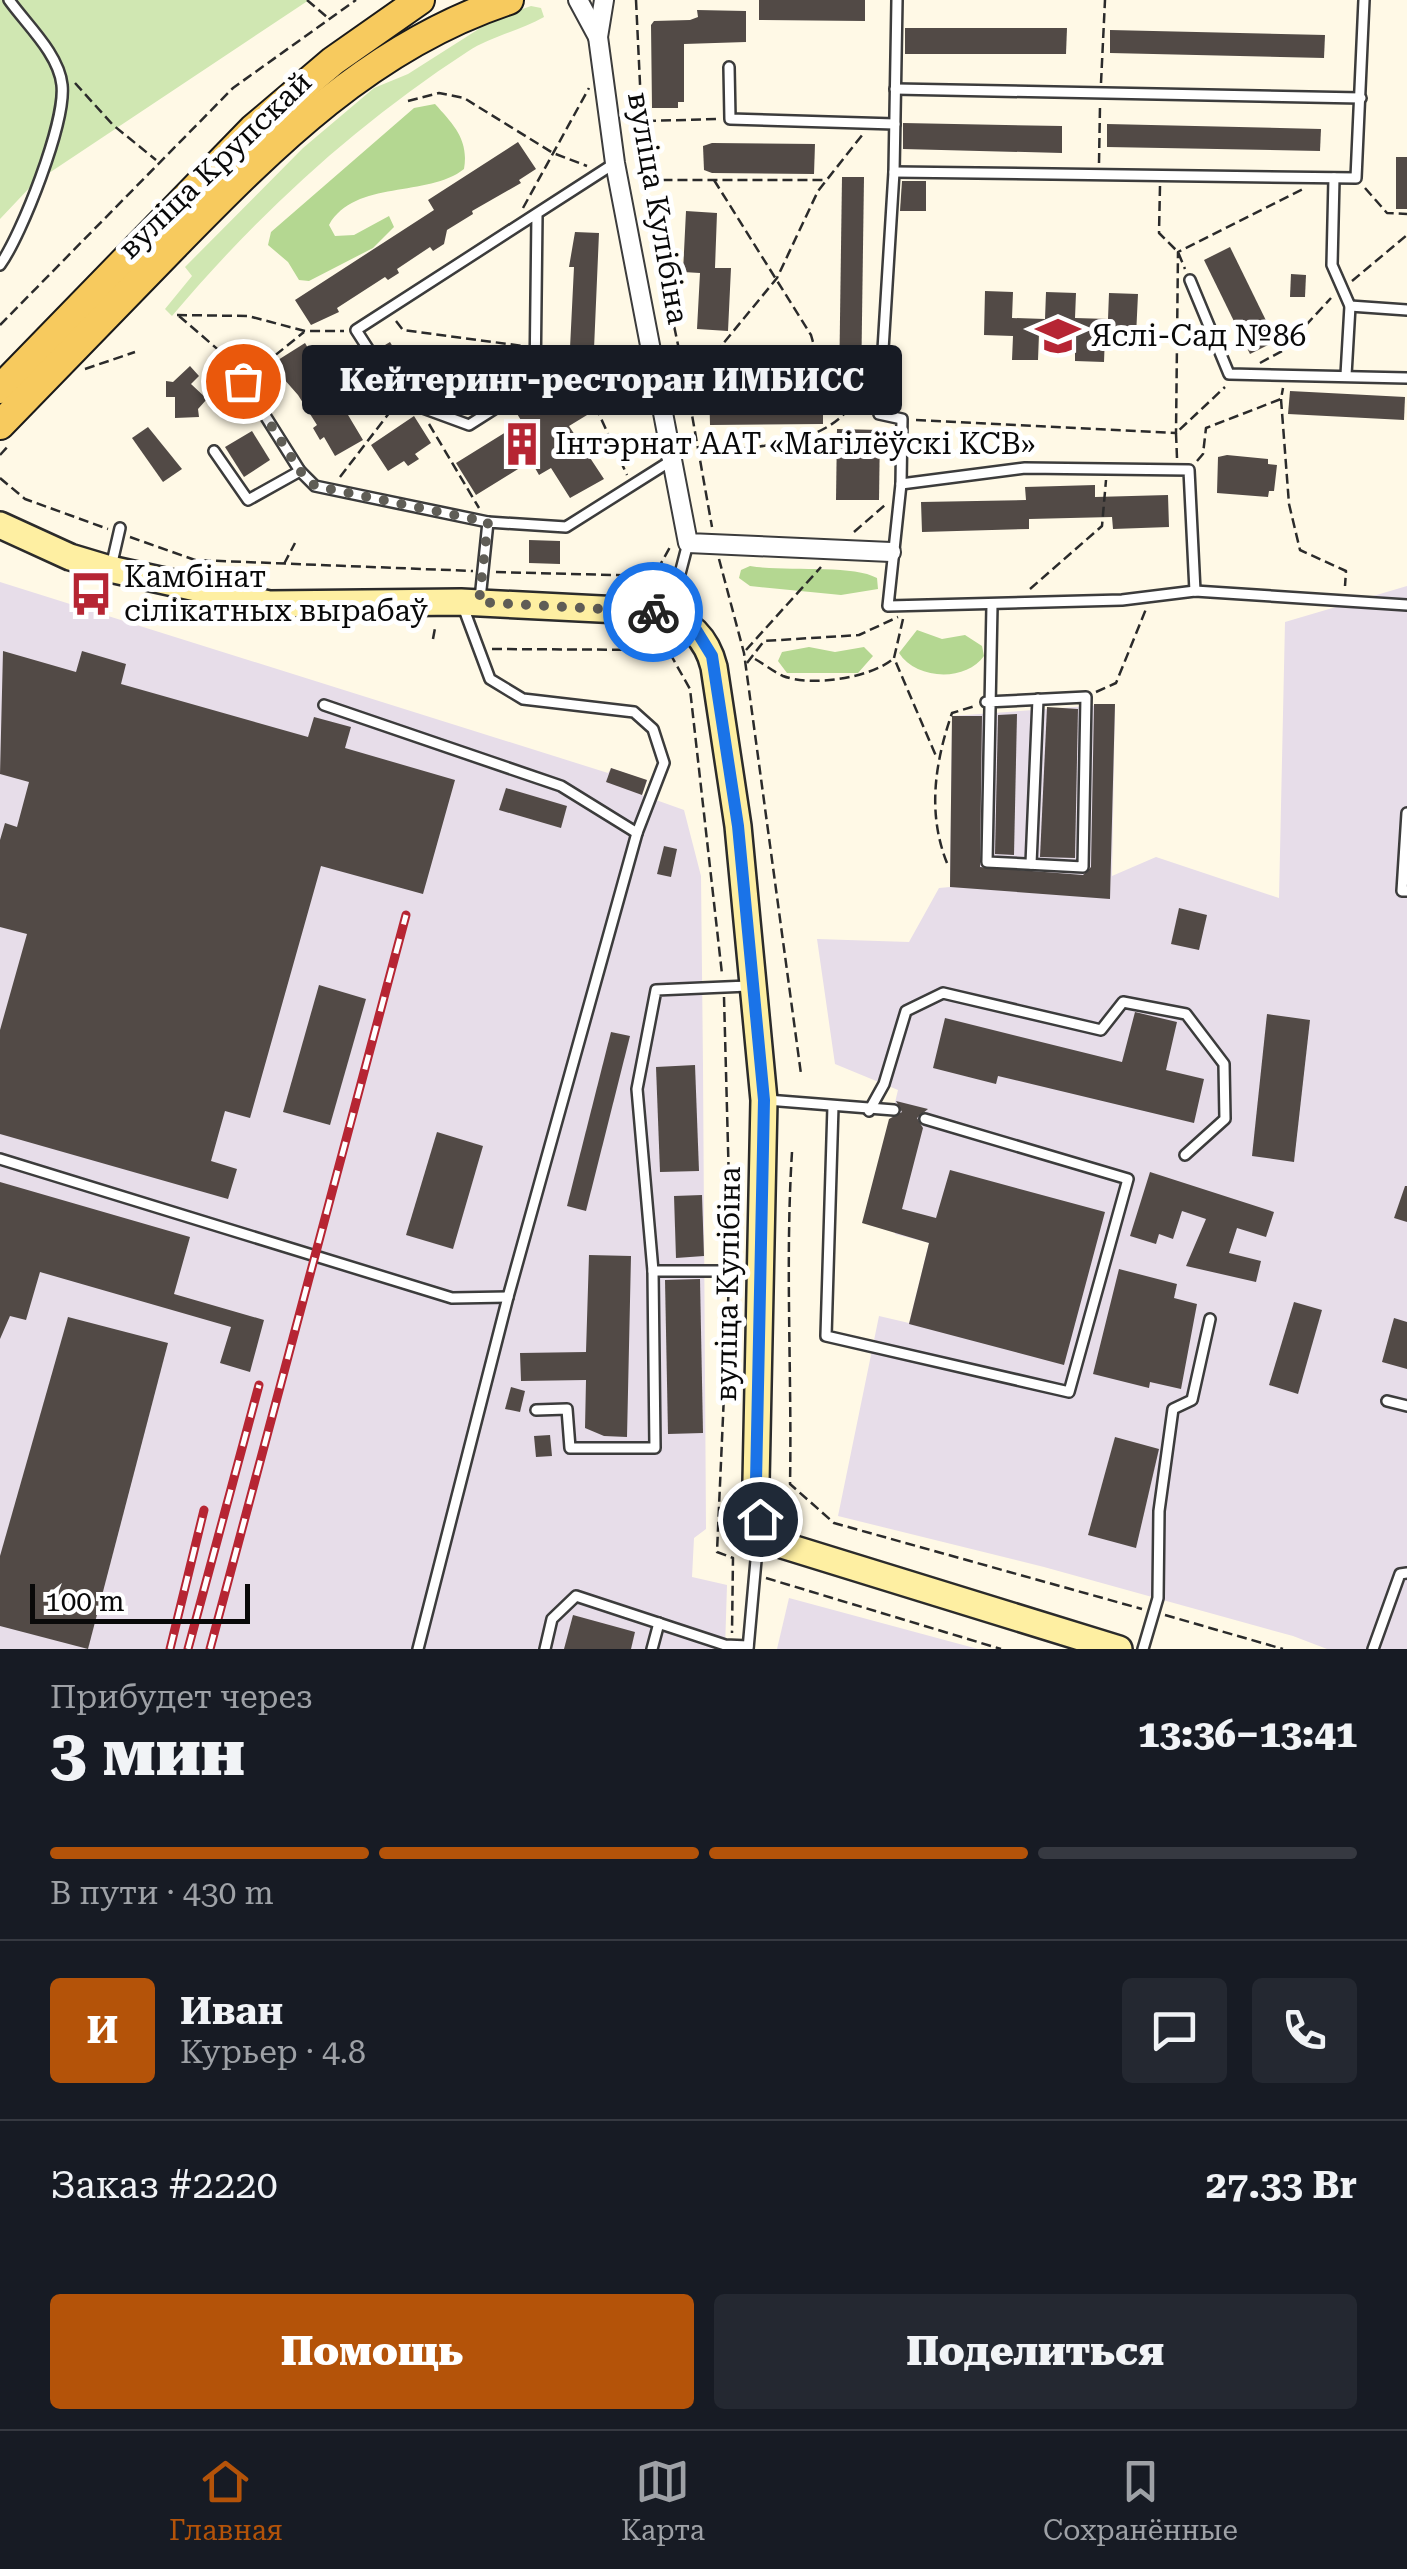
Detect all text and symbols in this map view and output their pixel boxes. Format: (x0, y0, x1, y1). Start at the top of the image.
street label: вуліца Крупскай (111, 64, 318, 265)
street label: вуліца Кулібіна (621, 89, 696, 327)
school or university icon: Яслі-Сад №86 (1034, 312, 1082, 360)
place label: Яслі-Сад №86 (1091, 318, 1306, 353)
pin (201, 339, 286, 424)
callout: Кейтеринг-ресторан ИМБИСС (303, 346, 903, 416)
icon: bag (216, 354, 271, 409)
text: Кейтеринг-ресторан ИМБИСС (340, 361, 864, 399)
building icon: Інтэрнат ААТ «Магілёўскі КСВ» (498, 420, 546, 468)
place label: Інтэрнат ААТ «Магілёўскі КСВ» (555, 426, 1036, 461)
place label: Камбінат сілікатных вырабаў (124, 559, 428, 628)
courier (603, 562, 703, 662)
bus stop icon: Камбінат сілікатных вырабаў (67, 570, 115, 618)
icon: bike (626, 585, 681, 640)
street label: вуліца Кулібіна (708, 1166, 747, 1402)
pin (718, 1477, 803, 1562)
icon: home (733, 1492, 788, 1547)
scale bar (30, 1579, 250, 1623)
text: 100 m (45, 1585, 125, 1618)
text: Прибудет через (50, 1678, 313, 1716)
text: 13:36–13:41 (1138, 1712, 1357, 1756)
text: 3 мин (50, 1715, 245, 1791)
text: В пути · 430 m (50, 1874, 274, 1912)
button: chat (1122, 1978, 1227, 2083)
button: phone (1252, 1978, 1357, 2083)
text: Иван (180, 1989, 283, 2033)
text: И (87, 2008, 118, 2052)
text: Курьер · 4.8 (180, 2033, 366, 2071)
text: Заказ #2220 (50, 2163, 278, 2207)
text: 27.33 Br (1206, 2163, 1357, 2207)
button: Помощь (50, 2294, 694, 2409)
button: Поделиться (714, 2294, 1357, 2409)
tab: Главная (169, 2454, 283, 2547)
tab: Карта (621, 2454, 705, 2547)
tab: Сохранённые (1043, 2454, 1238, 2547)

